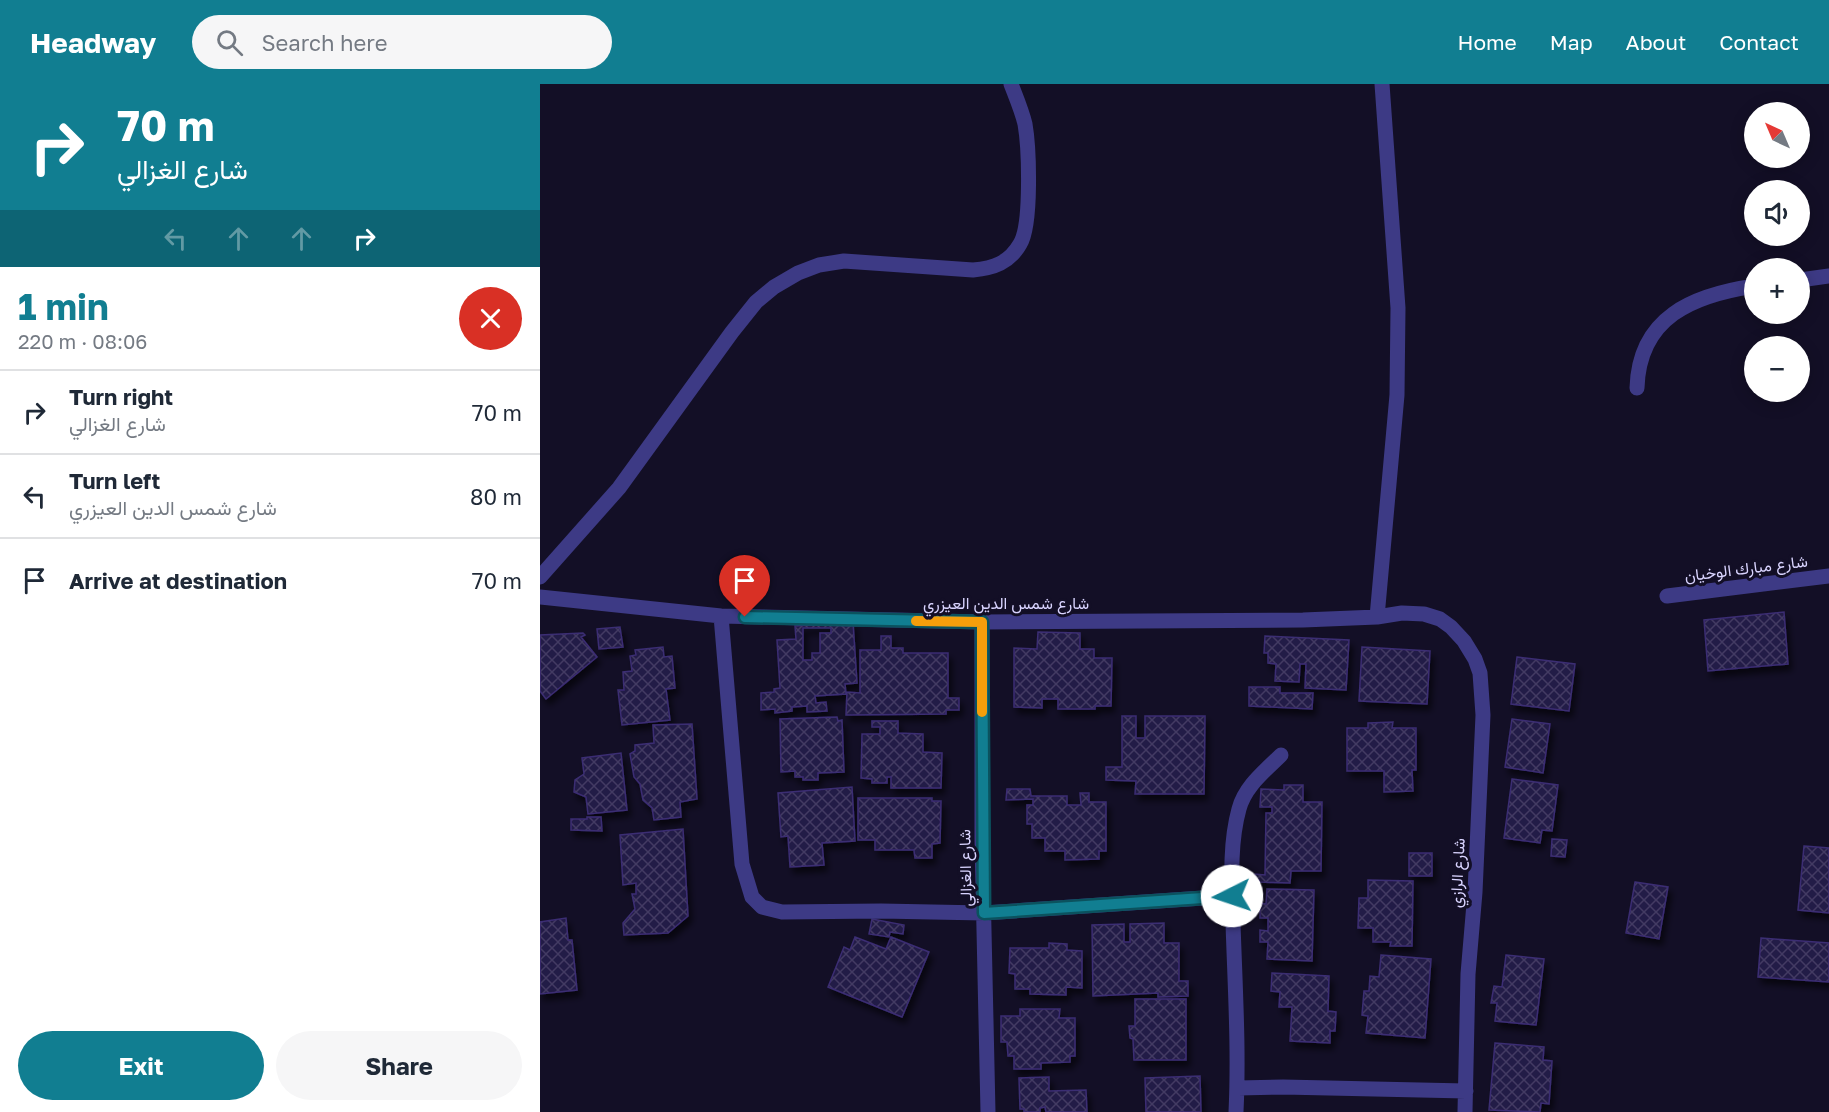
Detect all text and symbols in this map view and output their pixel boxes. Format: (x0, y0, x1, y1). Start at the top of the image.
search box (192, 15, 612, 69)
text: Headway (30, 26, 156, 59)
icon: search (213, 26, 246, 59)
text: Search here (261, 29, 387, 56)
text: Home (1457, 29, 1517, 55)
text: Map (1550, 29, 1593, 55)
text: About (1626, 29, 1686, 55)
text: Contact (1719, 29, 1799, 55)
text: 70 m (117, 100, 214, 150)
north arrow (1744, 102, 1810, 168)
map controls (1744, 102, 1810, 402)
icon: right (18, 108, 96, 186)
text: شارع الغزالي (117, 153, 248, 185)
button: sound (1744, 180, 1810, 246)
icon: left (159, 222, 192, 255)
icon: ahead (222, 222, 255, 255)
icon: ahead (285, 222, 318, 255)
icon: right (348, 222, 381, 255)
button: + (1744, 258, 1810, 324)
text: 1 min (18, 285, 109, 328)
button: close (459, 287, 522, 350)
text: 220 m · 08:06 (18, 329, 147, 353)
button: − (1744, 336, 1810, 402)
text: Turn right (69, 383, 173, 410)
icon: right (18, 396, 51, 429)
text: 70 m (472, 399, 522, 426)
text: شارع الغزالي (69, 411, 166, 435)
text: Turn left (69, 467, 160, 494)
icon: left (18, 480, 51, 513)
text: 80 m (470, 483, 522, 510)
text: شارع شمس الدين العيزري (69, 495, 277, 519)
street label: شارع مبارك الوخيان (1683, 551, 1809, 587)
pin (719, 555, 770, 617)
icon: arrive (18, 564, 51, 597)
icon: arrive (728, 564, 761, 597)
text: Arrive at destination (69, 567, 287, 594)
text: 70 m (472, 567, 522, 594)
street label: شارع شمس الدين العيزري (923, 593, 1089, 617)
street label: شارع الغزالي (954, 829, 980, 907)
street label: شارع الرازي (1445, 837, 1473, 909)
position arrow (1200, 864, 1264, 928)
button: Exit (18, 1031, 264, 1100)
button: Share (276, 1031, 522, 1100)

